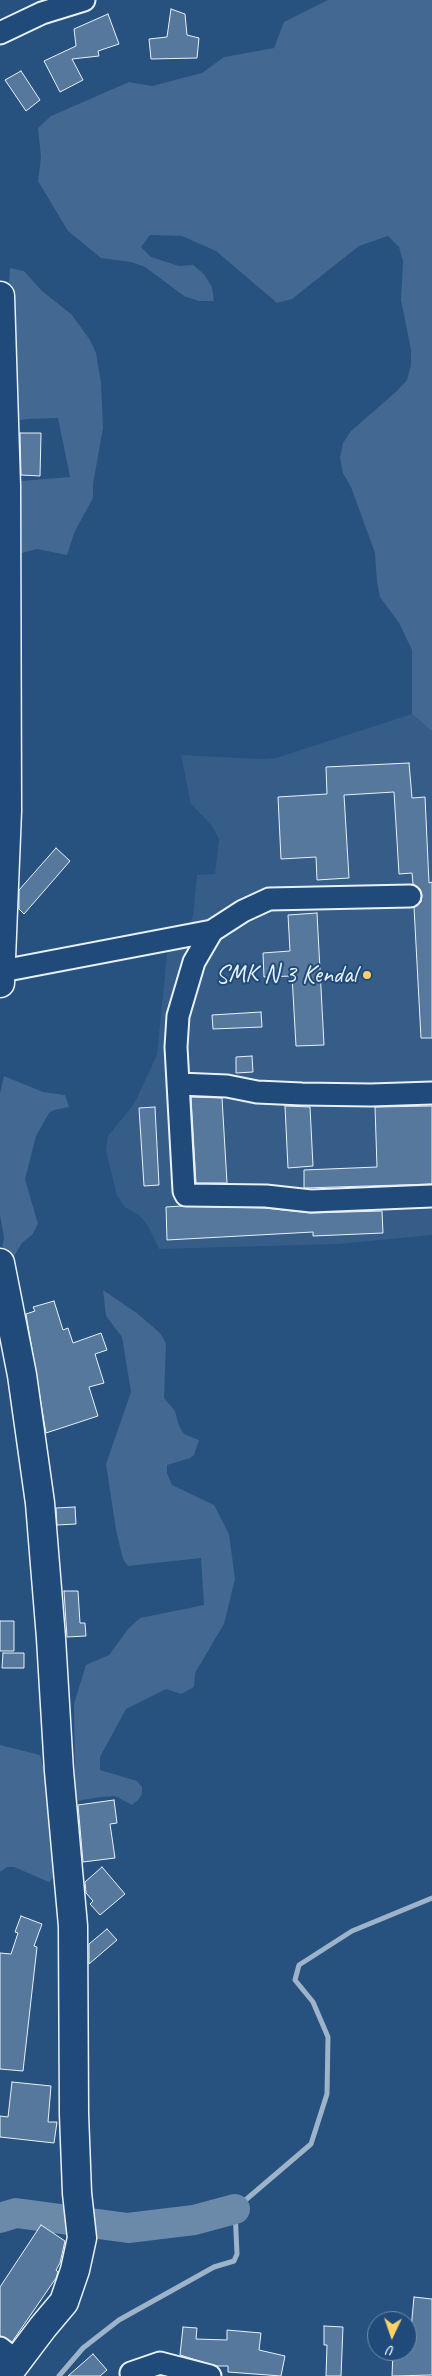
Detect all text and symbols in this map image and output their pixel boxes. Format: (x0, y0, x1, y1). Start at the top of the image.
place label: SMK N 3 Kendal (215, 960, 357, 990)
marker: SMK N 3 Kendal (361, 969, 373, 981)
north arrow (367, 2311, 417, 2361)
text: U (387, 2342, 395, 2359)

